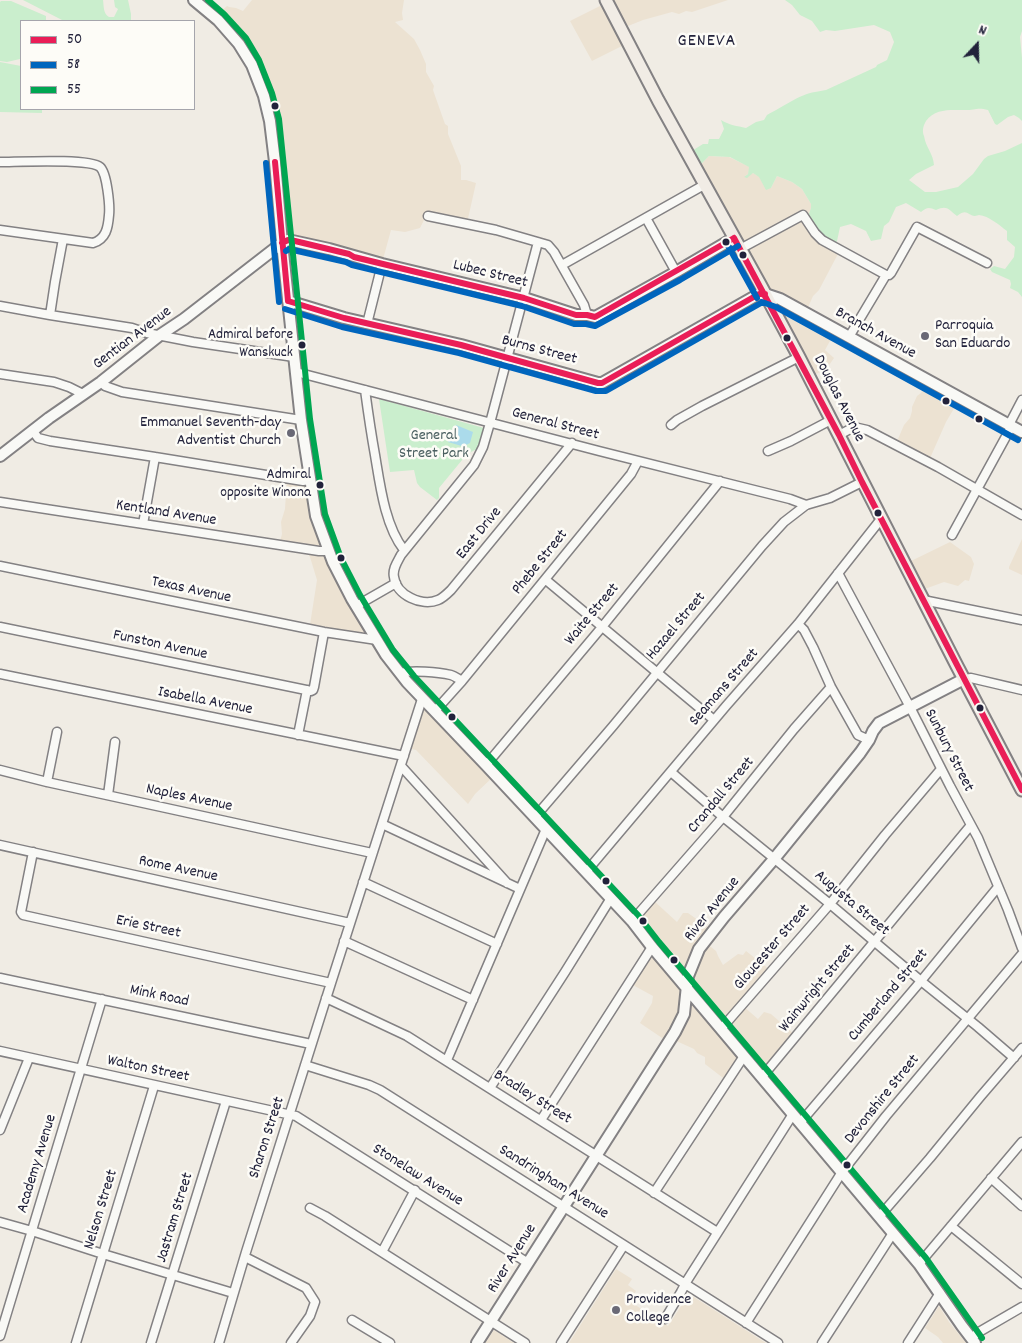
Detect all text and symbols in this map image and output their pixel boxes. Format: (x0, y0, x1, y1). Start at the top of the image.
legend (20, 20, 195, 110)
north arrow (952, 20, 1002, 70)
text: N (976, 20, 989, 42)
text: 50 (67, 29, 82, 51)
district label: GENEVA (677, 32, 737, 54)
text: 58 (67, 54, 80, 76)
text: 55 (67, 79, 81, 101)
unlabelled marker (270, 101, 280, 111)
unlabelled marker (721, 237, 731, 247)
unlabelled marker (738, 250, 748, 260)
street label: Lubec Street (451, 256, 529, 294)
street label: Gentian Avenue (90, 303, 176, 375)
street label: Branch Avenue (831, 304, 919, 364)
place label: Parroquia San Eduardo (935, 317, 1010, 355)
place label: Admiral before Wanskuck (208, 327, 293, 362)
marker: Parroquia San Eduardo (919, 330, 931, 342)
street label: Burns Street (499, 332, 579, 370)
unlabelled marker (782, 333, 792, 343)
marker: Admiral before Wanskuck (297, 340, 307, 350)
street label: Douglas Avenue (808, 352, 868, 446)
unlabelled marker (941, 396, 951, 406)
street label: General Street (509, 404, 601, 446)
place label: Emmanuel Seventh-day Adventist Church (140, 414, 281, 452)
unlabelled marker (974, 414, 984, 424)
marker: Emmanuel Seventh-day Adventist Church (285, 427, 297, 439)
park label: General Street Park (399, 427, 469, 465)
place label: Admiral opposite Winona (220, 467, 311, 502)
marker: Admiral opposite Winona (315, 480, 325, 490)
street label: Kentland Avenue (114, 497, 218, 531)
street label: East Drive (453, 504, 507, 564)
unlabelled marker (873, 508, 883, 518)
street label: Phebe Street (509, 527, 573, 599)
unlabelled marker (336, 553, 346, 563)
street label: Texas Avenue (149, 573, 233, 609)
street label: Waite Street (562, 580, 624, 650)
street label: Hazael Street (643, 589, 711, 665)
street label: Funston Avenue (111, 627, 209, 665)
street label: Seamans Street (686, 645, 764, 731)
street label: Isabella Avenue (156, 683, 254, 721)
unlabelled marker (975, 703, 985, 713)
street label: Sunbury Street (919, 706, 977, 796)
unlabelled marker (447, 712, 457, 722)
street label: Crandall Street (684, 754, 760, 838)
street label: Naples Avenue (144, 780, 234, 818)
street label: Rome Avenue (137, 852, 219, 888)
street label: Augusta Street (810, 867, 892, 941)
street label: River Avenue (681, 874, 745, 946)
unlabelled marker (601, 876, 611, 886)
street label: Gloucester Street (730, 901, 816, 995)
street label: Erie Street (114, 912, 182, 944)
unlabelled marker (638, 916, 648, 926)
street label: Wainwright Street (776, 941, 860, 1037)
street label: Cumberland Street (845, 946, 933, 1046)
unlabelled marker (669, 955, 679, 965)
street label: Mink Road (128, 981, 190, 1013)
street label: Walton Street (105, 1052, 191, 1088)
street label: Devonshire Street (841, 1052, 925, 1148)
street label: Bradley Street (489, 1066, 575, 1130)
street label: Sharon Street (246, 1095, 290, 1181)
street label: Academy Avenue (14, 1112, 62, 1216)
street label: Stonelaw Avenue (368, 1140, 466, 1212)
street label: Sandringham Avenue (494, 1141, 612, 1225)
unlabelled marker (842, 1160, 852, 1170)
street label: Nelson Street (81, 1168, 123, 1252)
street label: Jastram Street (153, 1171, 199, 1265)
street label: River Avenue (484, 1221, 542, 1297)
place label: Providence College (626, 1291, 691, 1329)
marker: Providence College (610, 1304, 622, 1316)

